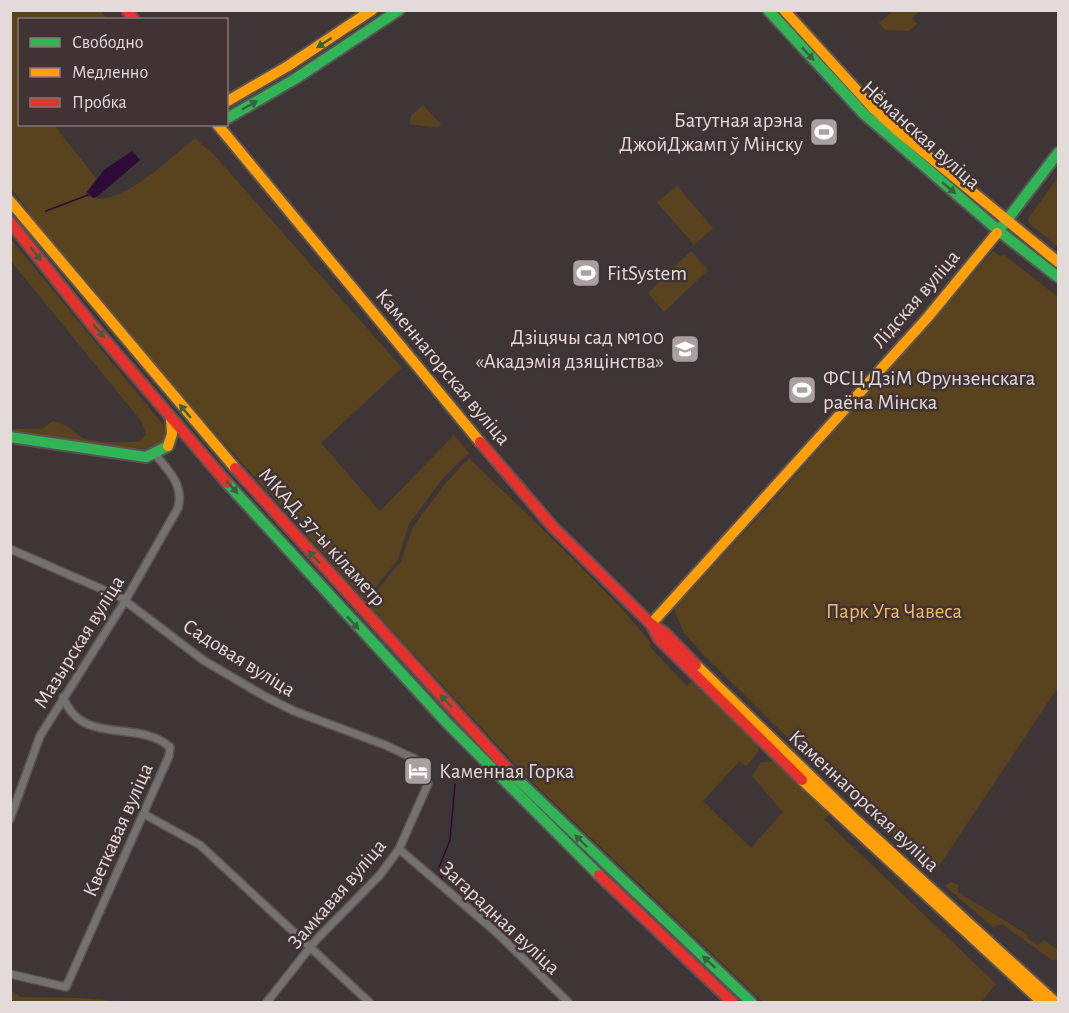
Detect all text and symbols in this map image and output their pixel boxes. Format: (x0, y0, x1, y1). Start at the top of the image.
legend (18, 18, 228, 126)
text: Свободно (72, 33, 144, 52)
one-way arrow (316, 37, 332, 48)
one-way arrow (801, 46, 815, 61)
text: Медленно (72, 64, 148, 82)
street label: Нёманская вуліца (858, 77, 985, 194)
text: Пробка (72, 93, 127, 112)
one-way arrow (242, 100, 259, 110)
place label: Батутная арэна ДжойДжамп ў Мінску (619, 110, 803, 155)
sports icon: Батутная арэна ДжойДжамп ў Мінску (808, 116, 840, 148)
one-way arrow (941, 181, 956, 194)
one-way arrow (29, 246, 42, 262)
street label: Лідская вуліца (868, 246, 964, 352)
sports icon: FitSystem (570, 257, 602, 289)
place label: FitSystem (607, 263, 687, 284)
street label: Каменнагорская вуліца (372, 285, 515, 450)
one-way arrow (92, 323, 104, 338)
place label: Дзіцячы сад №100 «Акадэмія дзяцінства» (475, 327, 664, 372)
school or university icon: Дзіцячы сад №100 «Акадэмія дзяцінства» (669, 333, 701, 365)
place label: ФСЦ ДзіМ Фрунзенскага раёна Мінска (823, 368, 1036, 413)
sports icon: ФСЦ ДзіМ Фрунзенскага раёна Мінска (786, 374, 818, 406)
one-way arrow (179, 404, 192, 419)
street label: МКАД, 37-ы кіламетр (254, 464, 390, 610)
one-way arrow (225, 479, 238, 494)
one-way arrow (307, 550, 321, 565)
street label: Мазырская вуліца (30, 572, 128, 712)
park label: Парк Уга Чавеса (826, 601, 963, 622)
street label: Садовая вуліца (179, 615, 299, 701)
one-way arrow (346, 615, 359, 630)
one-way arrow (439, 695, 453, 709)
street label: Каменнагорская вуліца (785, 726, 944, 876)
hotel icon: Каменная Горка (402, 755, 434, 787)
street label: Кветкавая вуліца (79, 760, 157, 900)
place label: Каменная Горка (439, 761, 575, 782)
one-way arrow (574, 834, 589, 848)
street label: Замкавая вуліца (284, 835, 390, 953)
street label: Загарадная вуліца (436, 857, 564, 979)
one-way arrow (702, 956, 716, 970)

